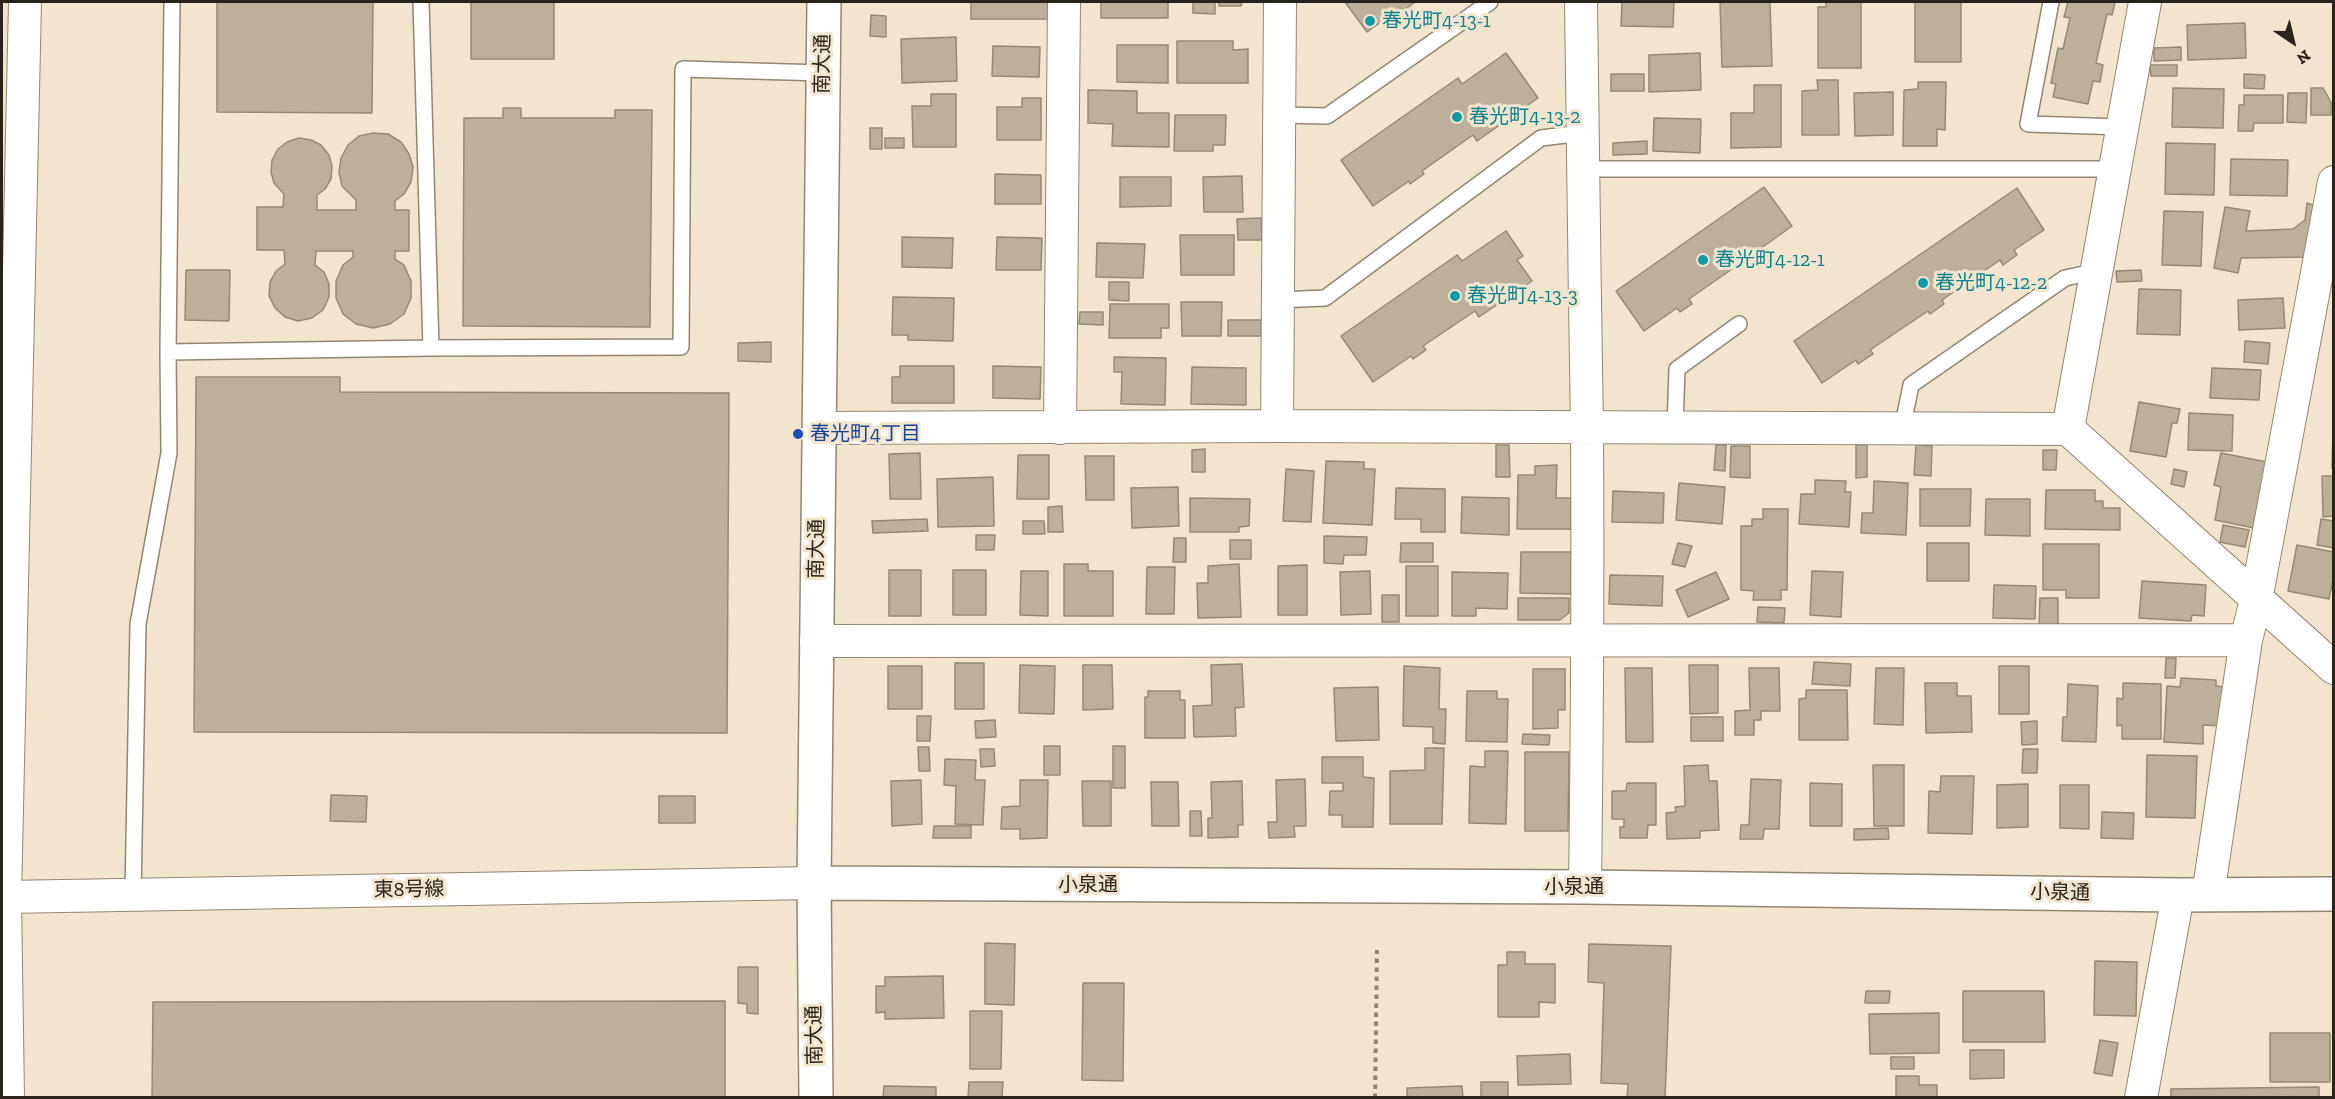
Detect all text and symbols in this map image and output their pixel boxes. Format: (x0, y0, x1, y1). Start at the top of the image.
place label: 春光町4-13-1 (1382, 9, 1491, 33)
north arrow (2263, 12, 2323, 72)
marker: 春光町4-13-1 (1363, 14, 1377, 28)
street label: 南大通 (810, 34, 836, 94)
text: N (2293, 46, 2314, 68)
place label: 春光町4-13-2 (1469, 105, 1581, 129)
marker: 春光町4-13-2 (1450, 110, 1464, 124)
place label: 春光町4-12-1 (1715, 248, 1825, 272)
marker: 春光町4-12-1 (1696, 253, 1710, 267)
place label: 春光町4-12-2 (1935, 271, 2047, 295)
marker: 春光町4-12-2 (1916, 276, 1930, 290)
place label: 春光町4-13-3 (1467, 284, 1578, 308)
marker: 春光町4-13-3 (1448, 289, 1462, 303)
place label: 春光町4丁目 (810, 422, 921, 446)
marker: 春光町4丁目 (791, 427, 805, 441)
street label: 南大通 (804, 519, 830, 579)
street label: 小泉通 (1058, 873, 1118, 897)
street label: 小泉通 (1544, 875, 1604, 899)
street label: 東8号線 (373, 877, 445, 903)
street label: 小泉通 (2030, 880, 2090, 906)
street label: 南大通 (802, 1005, 828, 1065)

